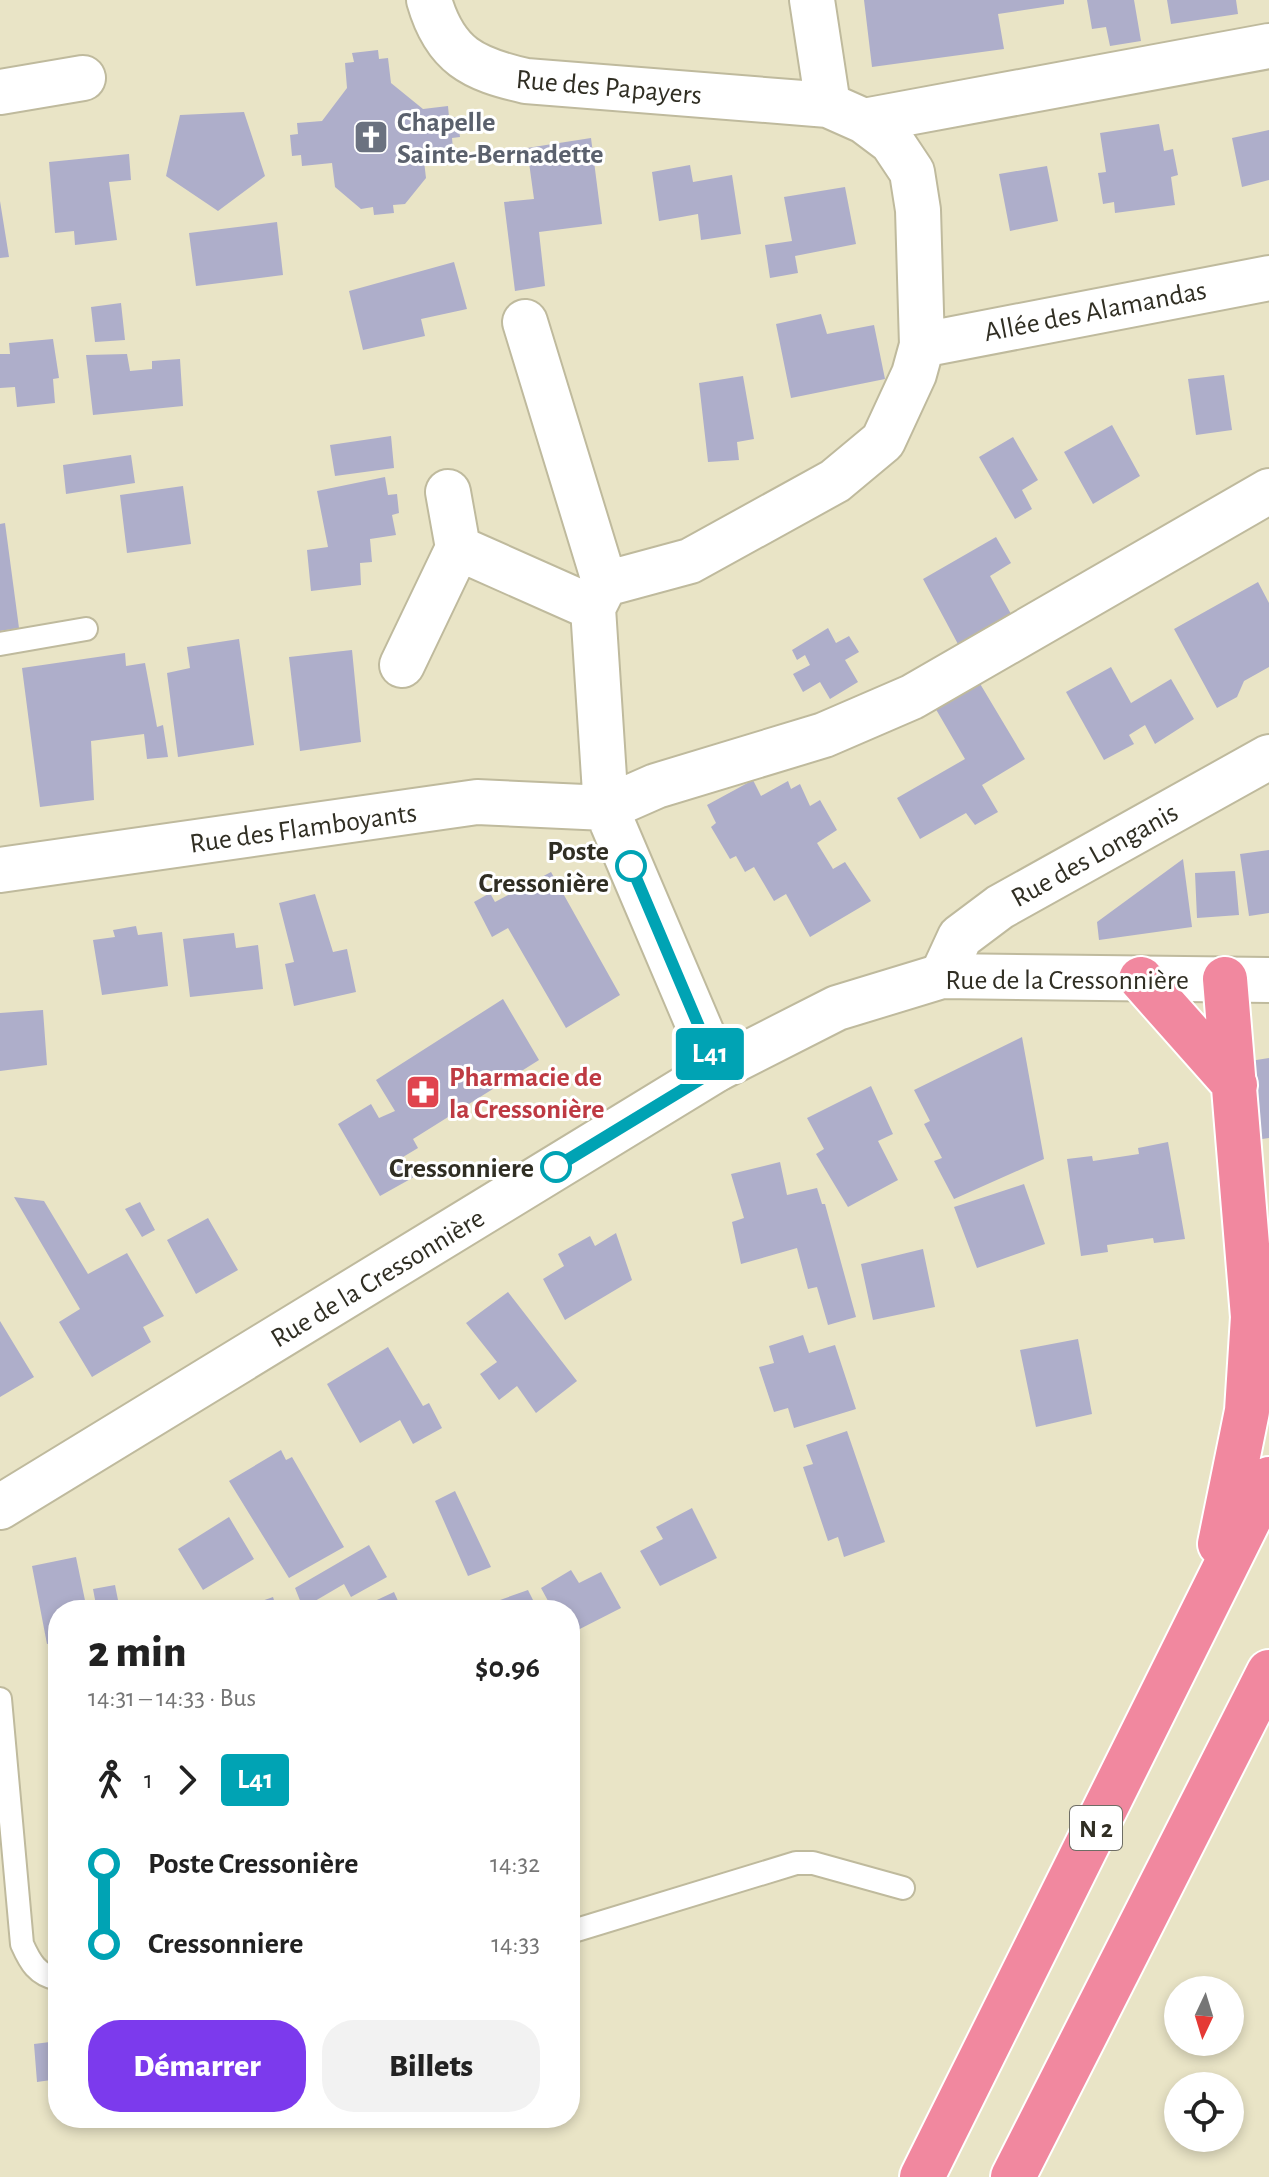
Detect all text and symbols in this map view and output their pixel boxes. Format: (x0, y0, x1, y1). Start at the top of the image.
street label: Rue des Papayers (515, 66, 703, 110)
place label: Chapelle Sainte-Bernadette (397, 109, 603, 169)
church icon: Chapelle Sainte-Bernadette (352, 118, 390, 156)
street label: Allée des Alamandas (982, 277, 1209, 347)
street label: Rue des Longanis (1007, 798, 1183, 913)
street label: Rue des Flamboyants (188, 799, 419, 859)
place label: Poste Cressonière (479, 838, 609, 898)
marker: Poste Cressonière (616, 851, 646, 881)
street label: Rue de la Cressonnière (945, 967, 1189, 995)
line badge: L41 (664, 1028, 756, 1080)
text: L41 (692, 1040, 728, 1068)
place label: Pharmacie de la Cressonière (449, 1064, 605, 1124)
pharmacy icon: Pharmacie de la Cressonière (404, 1073, 442, 1111)
marker: Cressonniere (541, 1152, 571, 1182)
place label: Cressonniere (389, 1155, 534, 1183)
street label: Rue de la Cressonnière (266, 1204, 490, 1353)
text: 2 min (88, 1631, 187, 1675)
text: $0.96 (475, 1653, 540, 1683)
text: 14:31 – 14:33 · Bus (88, 1685, 256, 1711)
icon: walk (88, 1758, 132, 1802)
icon: forward (165, 1758, 209, 1802)
text: L41 (237, 1766, 273, 1794)
text: 1 (144, 1767, 153, 1793)
road number: N 2 (1070, 1806, 1122, 1850)
text: Poste Cressonière (148, 1849, 358, 1879)
text: 14:32 (490, 1851, 540, 1877)
text: Cressonniere (148, 1929, 303, 1959)
text: 14:33 (491, 1931, 540, 1957)
north arrow (1164, 1976, 1244, 2056)
map controls (1164, 1976, 1244, 2152)
button: Démarrer (88, 2020, 306, 2112)
button: Billets (322, 2020, 540, 2112)
button: locate (1164, 2072, 1244, 2152)

